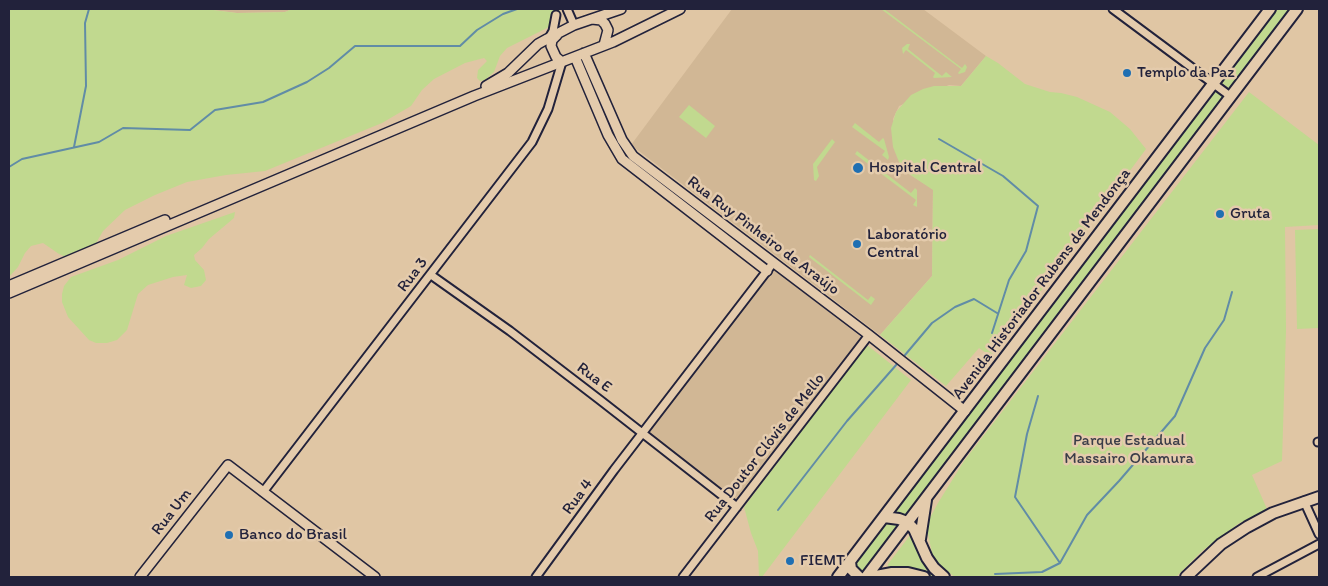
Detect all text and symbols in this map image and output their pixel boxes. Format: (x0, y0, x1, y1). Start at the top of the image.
place label: Templo da Paz (1137, 63, 1235, 83)
marker: Templo da Paz (1121, 67, 1133, 79)
place label: Hospital Central (869, 158, 982, 178)
marker: Hospital Central (851, 161, 865, 175)
street label: Avenida Historiador Rubens de Mendonça (949, 165, 1135, 403)
street label: Rua Ruy Pinheiro de Araújo (683, 172, 843, 300)
place label: Gruta (1230, 204, 1270, 224)
marker: Gruta (1214, 208, 1226, 220)
place label: Laboratório Central (867, 225, 947, 263)
marker: Laboratório Central (851, 238, 863, 250)
street label: Rua 3 (394, 254, 432, 296)
street label: Rua E (573, 359, 615, 397)
street label: Rua Doutor Clóvis de Mello (701, 370, 829, 526)
park label: Parque Estadual Massairo Okamura (1064, 431, 1194, 469)
street label: Rua 4 (559, 475, 597, 519)
street label: Rua Um (148, 485, 196, 539)
place label: Banco do Brasil (239, 525, 347, 545)
marker: Banco do Brasil (223, 529, 235, 541)
place label: FIEMT (800, 551, 845, 571)
marker: FIEMT (784, 555, 796, 567)

